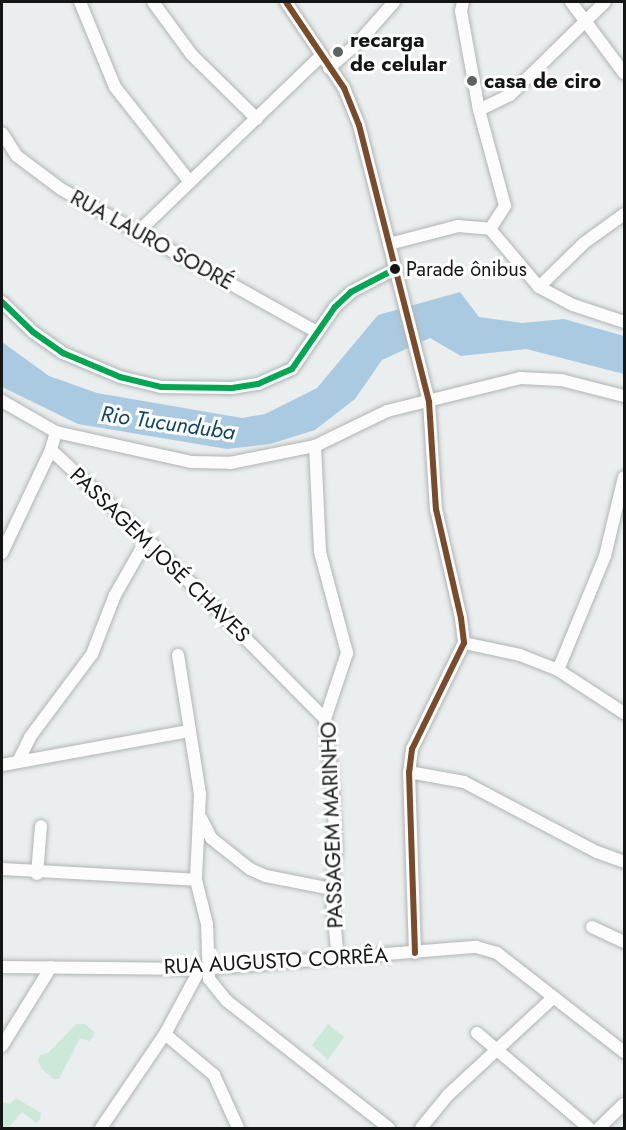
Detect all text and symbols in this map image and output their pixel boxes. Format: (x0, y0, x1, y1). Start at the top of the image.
place label: recarga de celular (350, 27, 447, 77)
marker: recarga de celular (331, 45, 345, 59)
place label: casa de ciro (484, 68, 601, 94)
marker: casa de ciro (465, 74, 479, 88)
street label: RUA LAURO SODRÉ (66, 185, 238, 295)
place label: Parade ônibus (406, 257, 527, 281)
marker: Parade ônibus (389, 263, 401, 275)
water label: Rio Tucunduba (99, 401, 237, 445)
street label: PASSAGEM JOSÉ CHAVES (65, 462, 255, 648)
street label: PASSAGEM MARINHO (316, 721, 348, 929)
street label: RUA AUGUSTO CORRÊA (163, 943, 389, 979)

